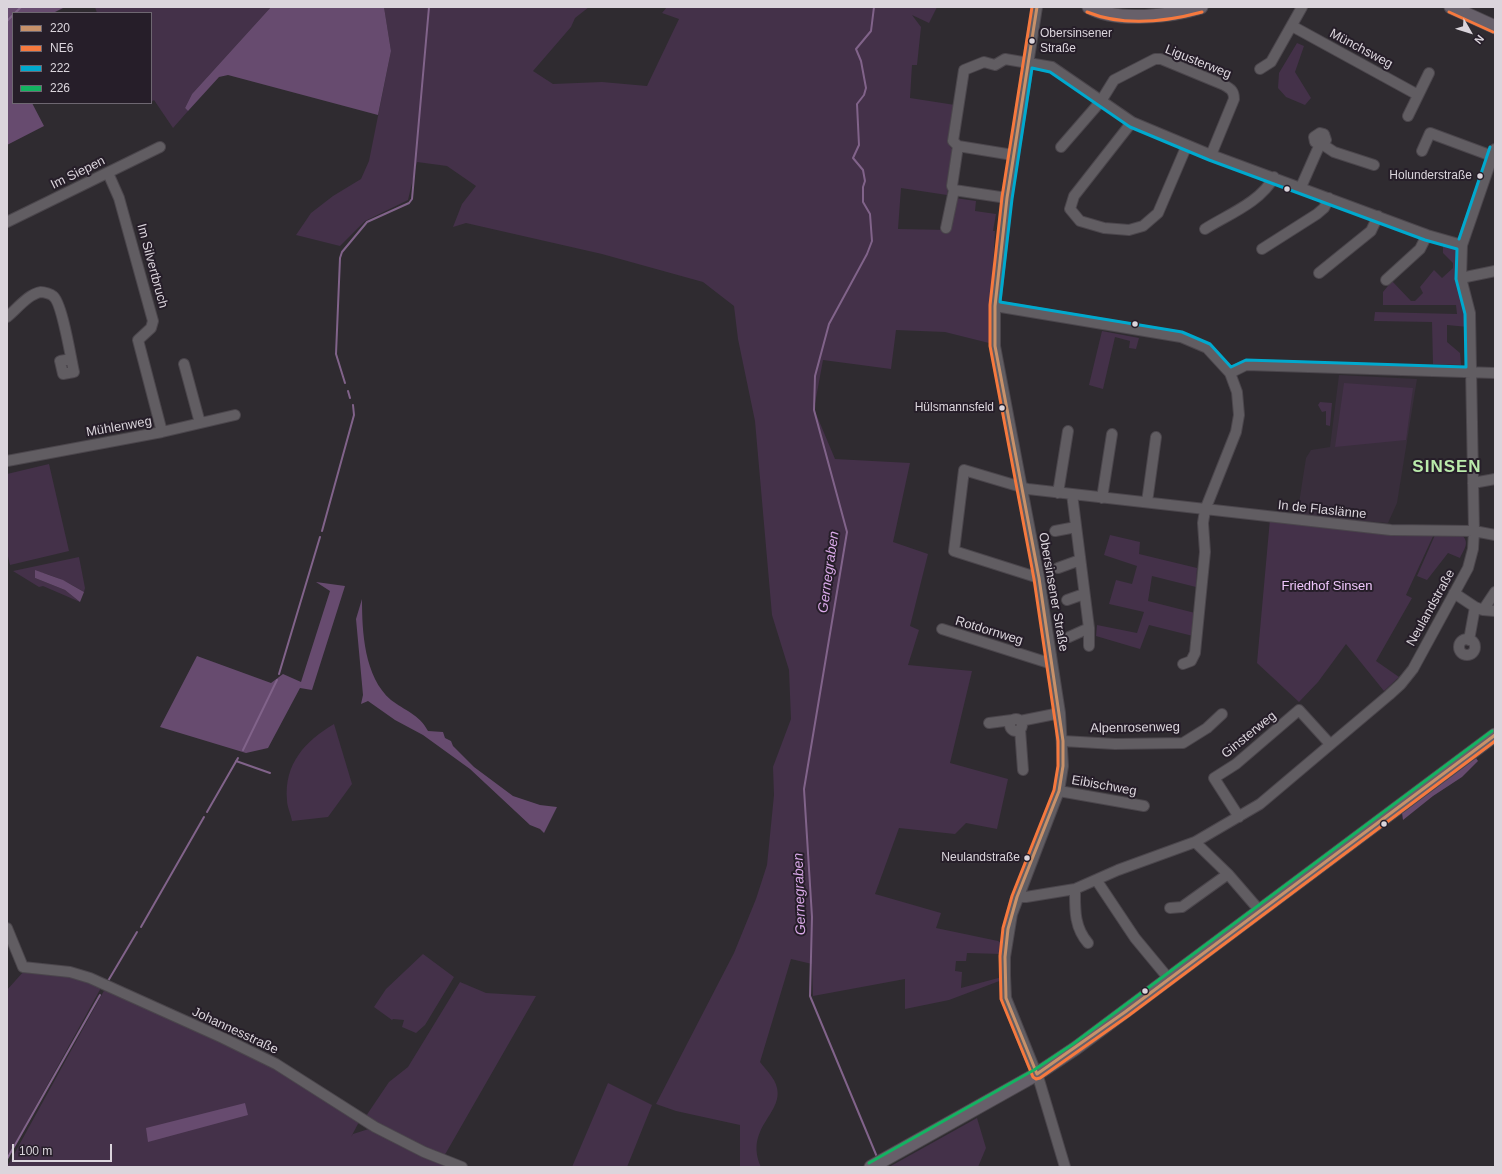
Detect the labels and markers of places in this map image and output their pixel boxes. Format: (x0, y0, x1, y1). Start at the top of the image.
place label: Obersinsener Straße (1040, 27, 1112, 55)
marker: Obersinsener Straße (1027, 36, 1037, 46)
place label: Holunderstraße (1389, 169, 1472, 183)
marker: Holunderstraße (1475, 171, 1485, 181)
unlabelled marker (1282, 184, 1292, 194)
unlabelled marker (1130, 319, 1140, 329)
place label: Hülsmannsfeld (915, 401, 994, 415)
marker: Hülsmannsfeld (997, 403, 1007, 413)
unlabelled marker (1379, 819, 1389, 829)
place label: Neulandstraße (941, 851, 1020, 865)
marker: Neulandstraße (1022, 853, 1032, 863)
unlabelled marker (1140, 986, 1150, 996)

